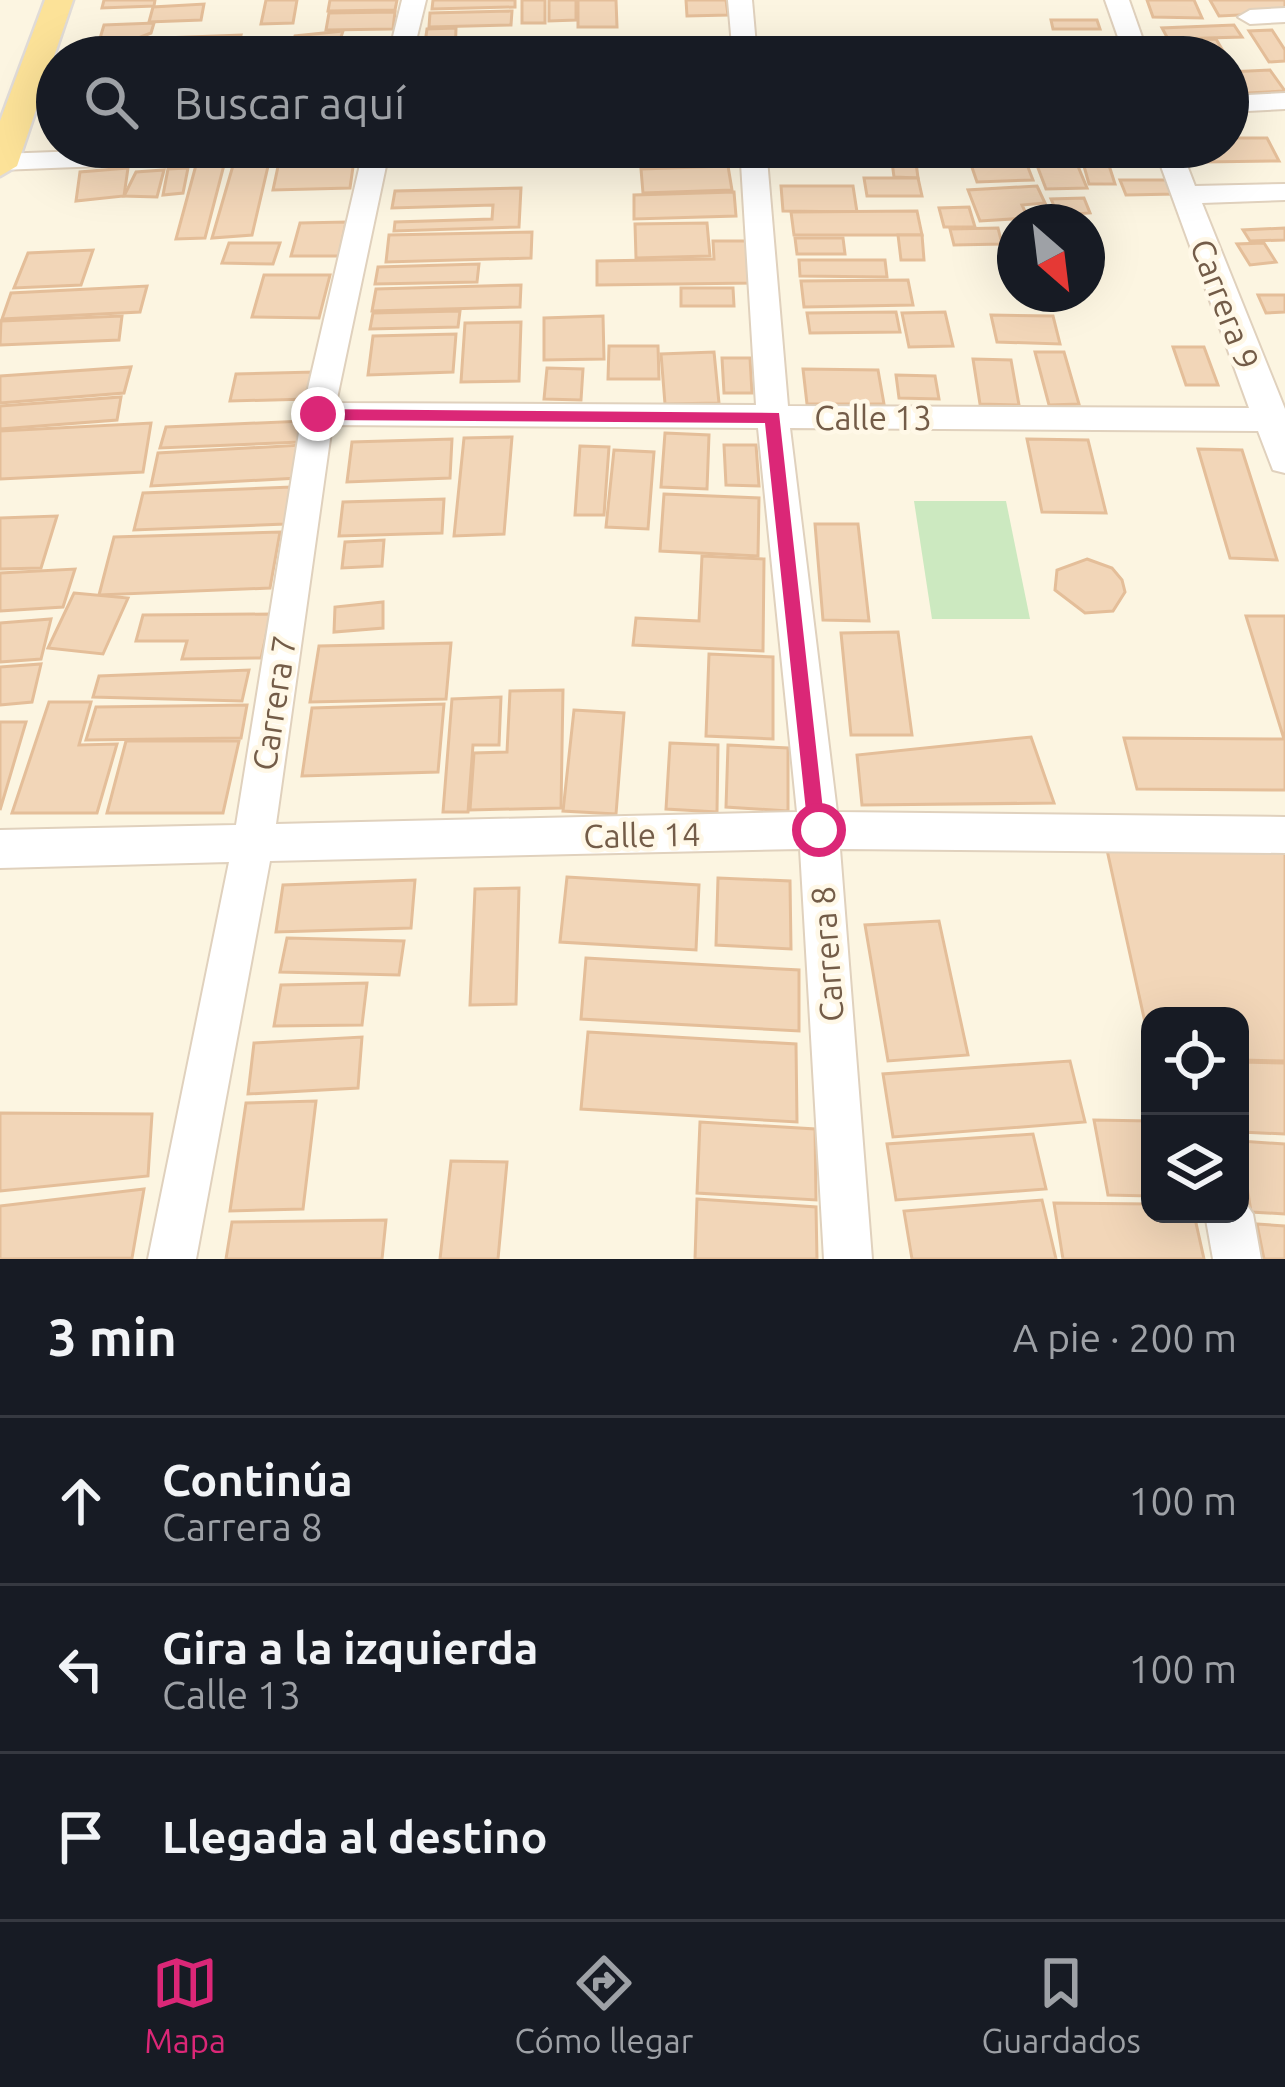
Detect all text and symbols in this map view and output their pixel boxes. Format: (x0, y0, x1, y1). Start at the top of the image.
search box (36, 36, 1249, 168)
icon: search (78, 69, 144, 135)
text: Buscar aquí (174, 77, 405, 128)
north arrow (997, 204, 1105, 312)
street label: Carrera 9 (1184, 234, 1267, 374)
route end (291, 387, 345, 441)
street label: Calle 13 (814, 399, 932, 436)
street label: Carrera 7 (245, 633, 302, 773)
route start (792, 803, 846, 857)
street label: Calle 14 (583, 815, 701, 854)
street label: Carrera 8 (803, 885, 850, 1023)
map controls (1141, 1007, 1249, 1223)
button: locate (1141, 1007, 1249, 1115)
button: layers (1141, 1115, 1249, 1223)
text: 3 min (48, 1308, 177, 1366)
text: A pie · 200 m (1013, 1316, 1237, 1359)
text: Continúa (162, 1454, 353, 1505)
icon: ahead (48, 1468, 114, 1534)
text: 100 m (1128, 1479, 1237, 1522)
text: Carrera 8 (162, 1505, 323, 1548)
text: Gira a la izquierda (162, 1622, 538, 1673)
icon: left (48, 1636, 114, 1702)
text: 100 m (1128, 1647, 1237, 1690)
text: Calle 13 (162, 1673, 301, 1716)
icon: arrive (48, 1804, 114, 1870)
text: Llegada al destino (162, 1811, 547, 1862)
tab: Mapa (144, 1950, 226, 2059)
tab: Cómo llegar (514, 1950, 693, 2059)
tab: Guardados (981, 1950, 1141, 2059)

